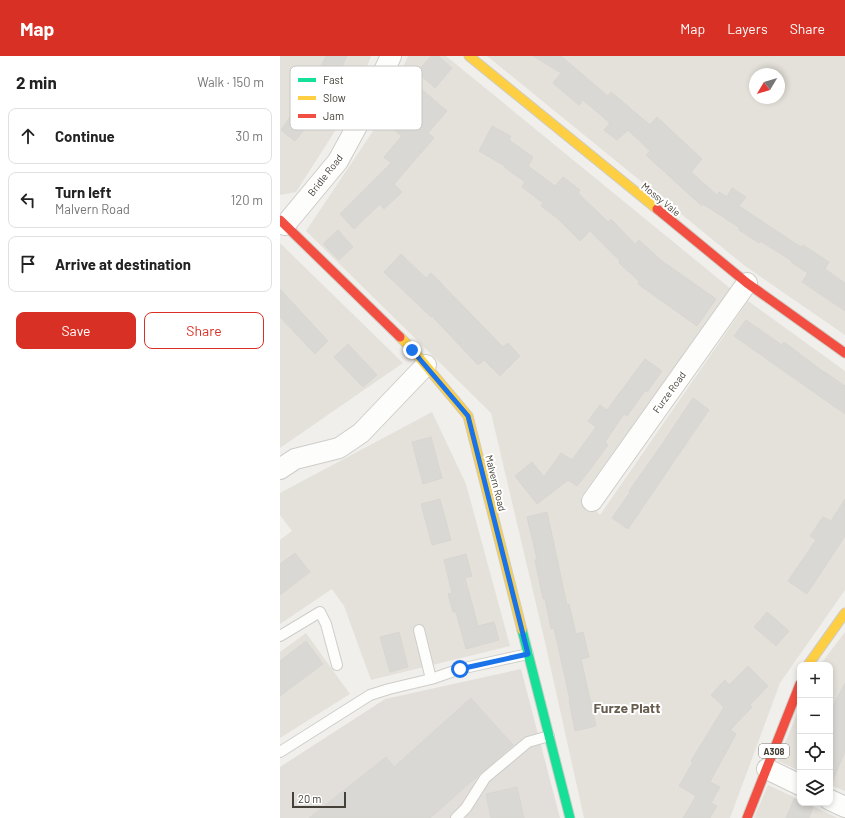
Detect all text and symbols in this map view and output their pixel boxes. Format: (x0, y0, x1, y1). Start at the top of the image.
text: Map (20, 17, 54, 40)
text: Map (680, 20, 705, 37)
text: Layers (727, 20, 768, 37)
text: Share (790, 20, 825, 37)
legend (290, 66, 422, 130)
north arrow (749, 68, 785, 104)
text: 2 min (16, 72, 57, 92)
text: Fast (323, 73, 344, 86)
text: Walk · 150 m (197, 74, 264, 90)
text: Slow (323, 91, 346, 104)
text: Jam (323, 109, 344, 122)
icon: ahead (17, 125, 39, 147)
text: Continue (55, 127, 115, 145)
text: 30 m (236, 128, 263, 144)
street label: Bridle Road (305, 152, 345, 198)
street label: Mossy Vale (639, 180, 683, 218)
text: Turn left (55, 183, 111, 201)
icon: left (17, 189, 39, 211)
text: 120 m (231, 192, 263, 208)
text: Malvern Road (55, 201, 130, 217)
icon: arrive (17, 253, 39, 275)
text: Arrive at destination (55, 255, 191, 273)
button: Save (16, 312, 136, 349)
button: Share (144, 312, 264, 349)
route end (403, 341, 421, 359)
street label: Furze Road (650, 369, 688, 415)
street label: Malvern Road (483, 454, 509, 512)
route start (451, 660, 469, 678)
map controls (797, 662, 833, 806)
button: + (797, 662, 833, 698)
button: − (797, 698, 833, 734)
district label: Furze Platt (594, 699, 660, 716)
button: locate (797, 734, 833, 770)
road number: A308 (759, 744, 789, 758)
button: layers (797, 770, 833, 806)
scale bar (292, 790, 346, 809)
text: 20 m (298, 792, 321, 805)

